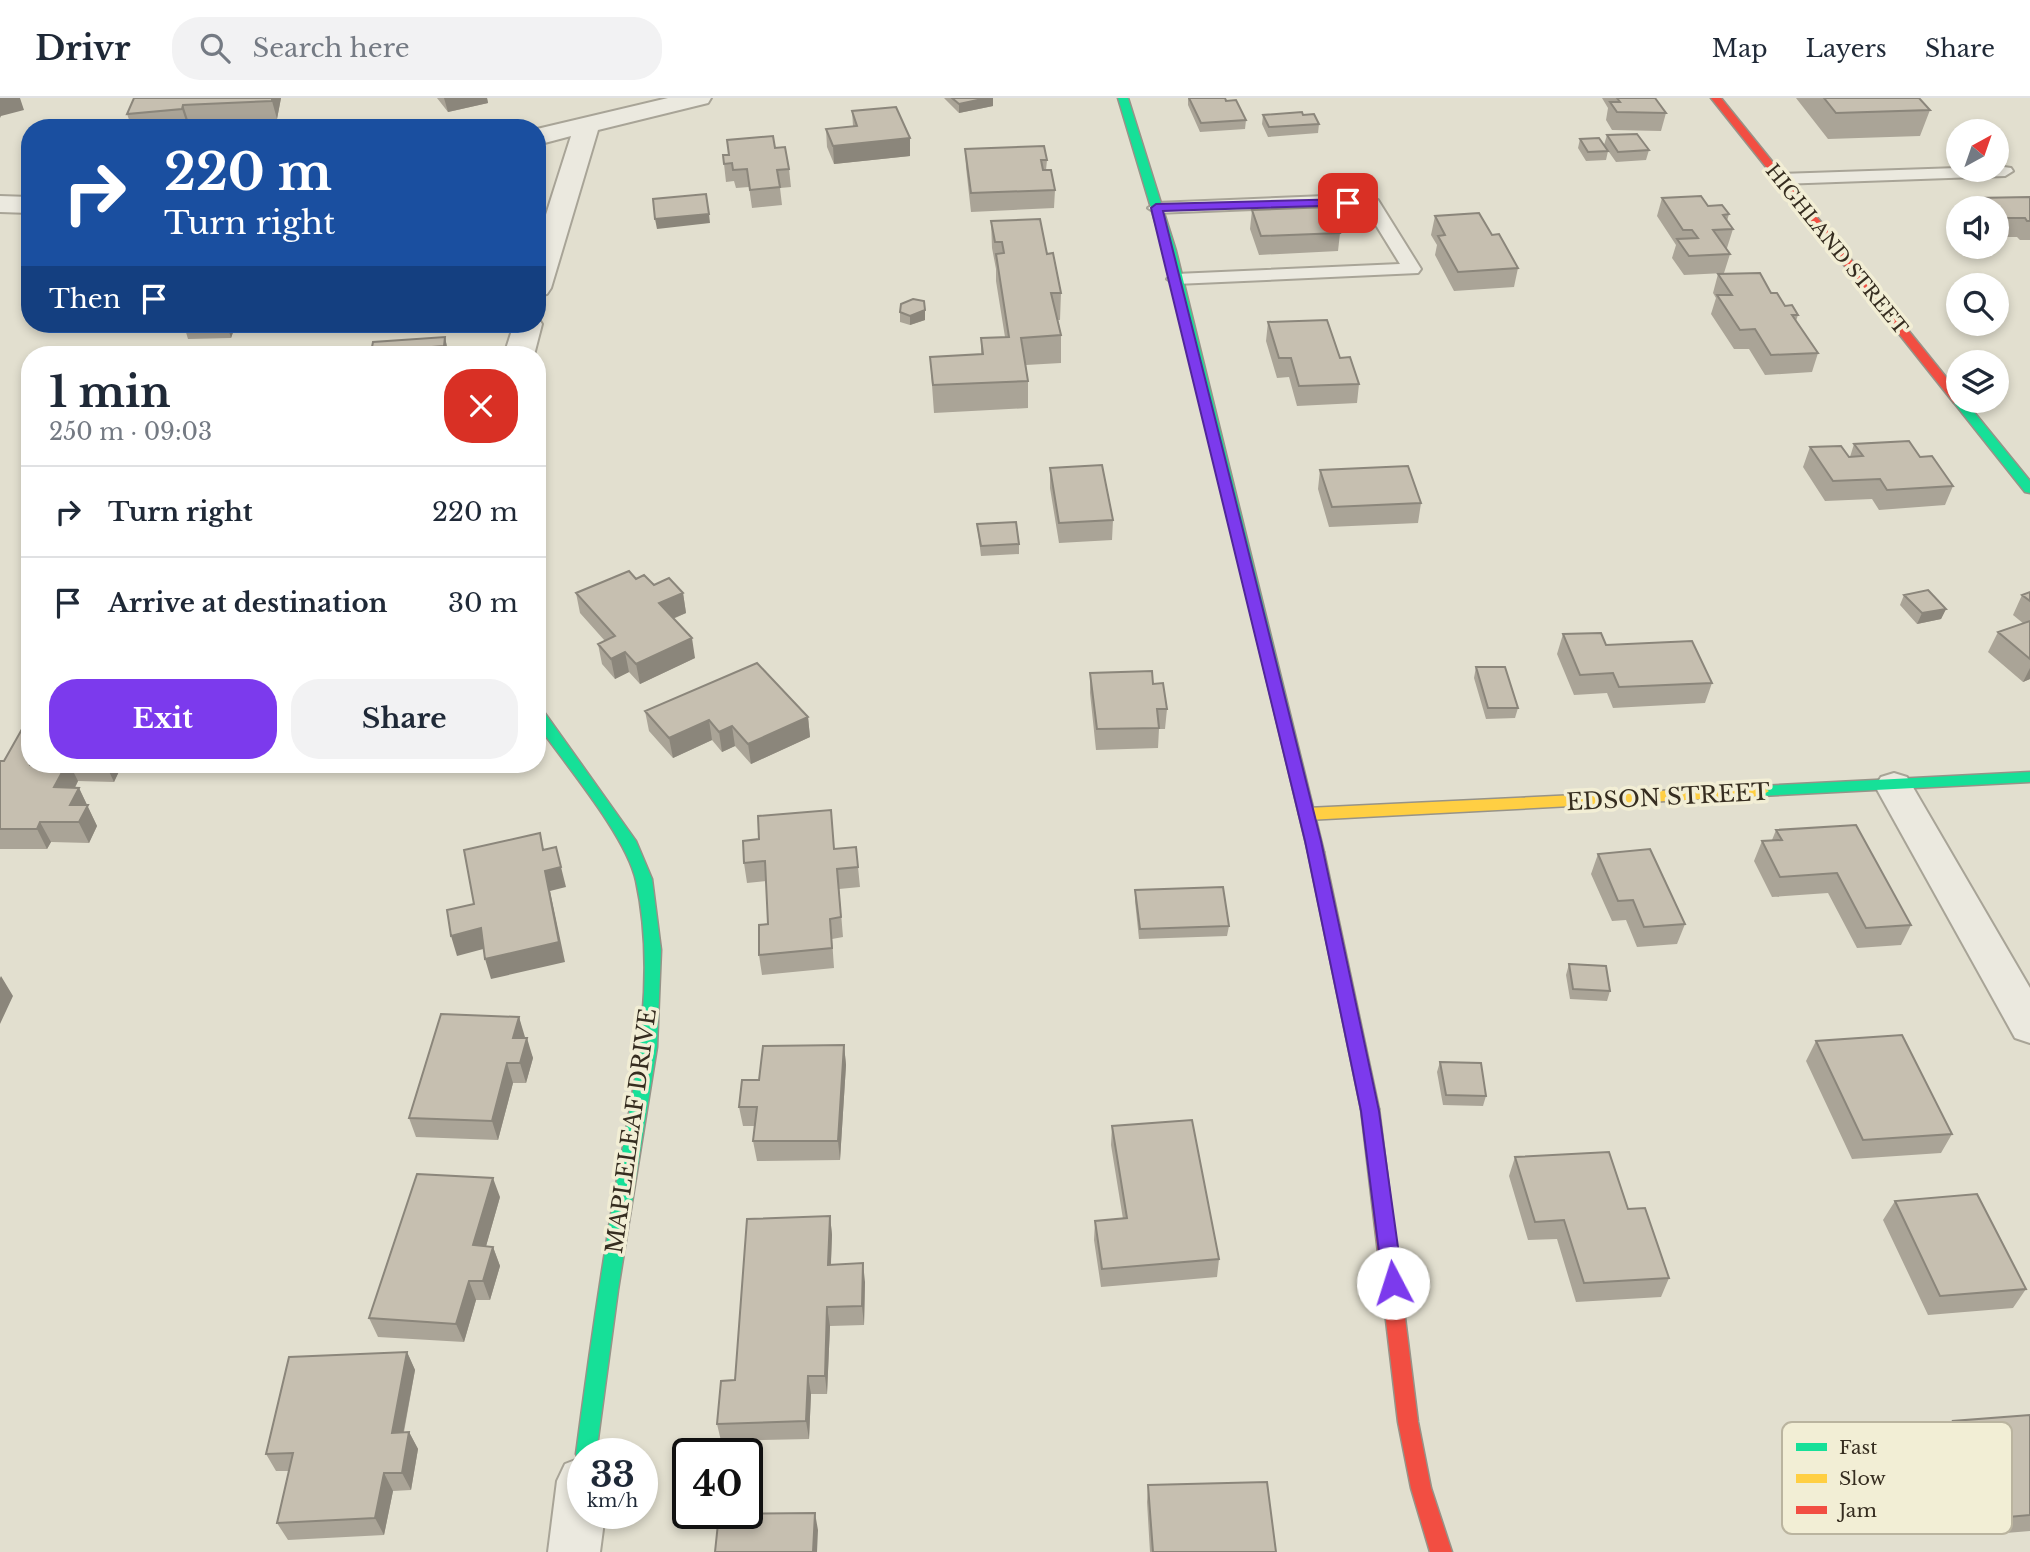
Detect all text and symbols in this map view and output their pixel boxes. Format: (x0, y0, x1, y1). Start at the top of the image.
search box (172, 17, 662, 80)
text: Drivr (35, 28, 130, 69)
icon: search (196, 29, 234, 67)
text: Search here (252, 32, 410, 64)
text: Map (1712, 34, 1768, 63)
text: Layers (1806, 34, 1887, 63)
text: Share (1925, 34, 1995, 63)
north arrow (1946, 119, 2009, 182)
map controls (1946, 119, 2009, 413)
text: 220 m (164, 142, 332, 203)
icon: right (49, 147, 140, 238)
street label: HIGHLAND STREET (1761, 160, 1912, 339)
pin (1318, 173, 1378, 233)
icon: arrive (1329, 184, 1367, 222)
button: sound (1946, 196, 2009, 259)
text: Turn right (164, 203, 335, 243)
button: search (1946, 273, 2009, 336)
icon: arrive (135, 280, 173, 318)
text: Then (49, 283, 121, 315)
button: layers (1946, 350, 2009, 413)
text: 1 min (49, 366, 171, 418)
button: close (444, 369, 518, 443)
text: 250 m · 09:03 (49, 418, 212, 446)
icon: right (49, 493, 87, 531)
text: Turn right (108, 496, 253, 528)
text: 220 m (432, 496, 518, 528)
icon: arrive (49, 584, 87, 622)
text: Arrive at destination (108, 587, 388, 619)
text: 30 m (448, 587, 518, 619)
button: Exit (49, 679, 277, 759)
button: Share (291, 679, 518, 759)
street label: EDSON STREET (1566, 778, 1771, 816)
street label: MAPLELEAF DRIVE (600, 1007, 662, 1255)
position arrow (1356, 1246, 1430, 1320)
legend (1782, 1422, 2012, 1534)
text: Fast (1839, 1436, 1878, 1459)
speed limit sign: 40 (672, 1438, 763, 1529)
text: 33 (590, 1453, 635, 1496)
text: Slow (1839, 1467, 1886, 1490)
text: km/h (587, 1490, 638, 1512)
text: Jam (1836, 1499, 1877, 1522)

